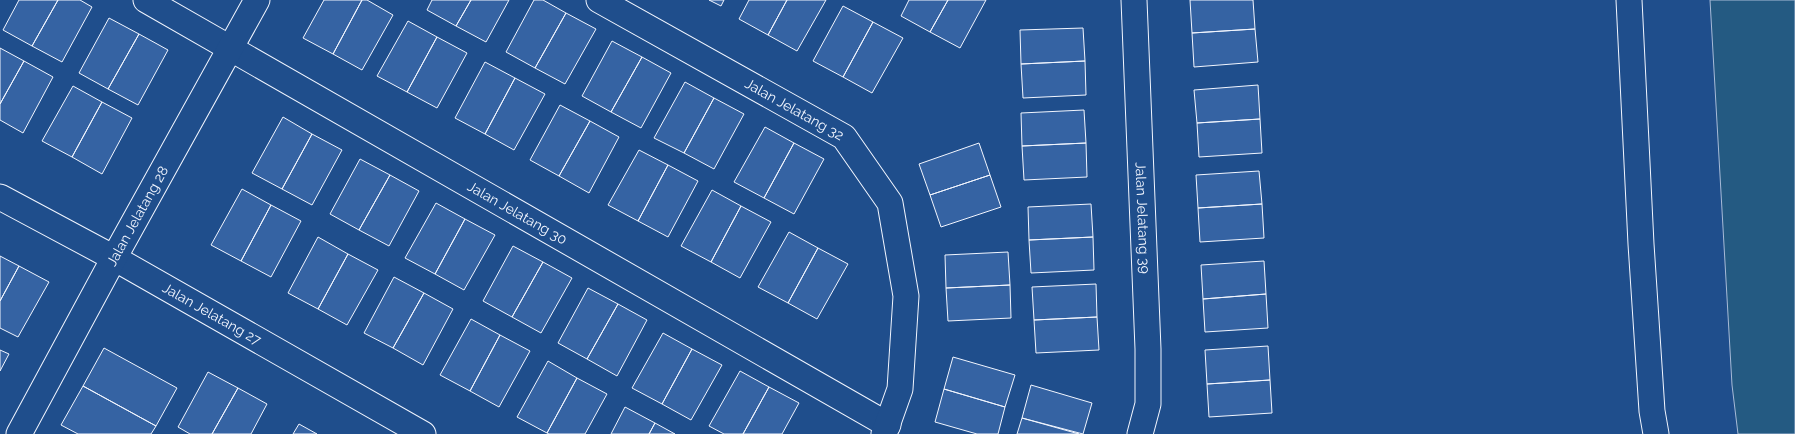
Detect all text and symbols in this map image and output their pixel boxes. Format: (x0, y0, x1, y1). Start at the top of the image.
street label: Jalan Jelatang 32 (742, 75, 847, 143)
street label: Jalan Jelatang 39 (1133, 162, 1153, 274)
street label: Jalan Jelatang 28 (103, 163, 171, 269)
street label: Jalan Jelatang 30 (465, 178, 570, 248)
street label: Jalan Jelatang 27 (160, 279, 264, 348)

